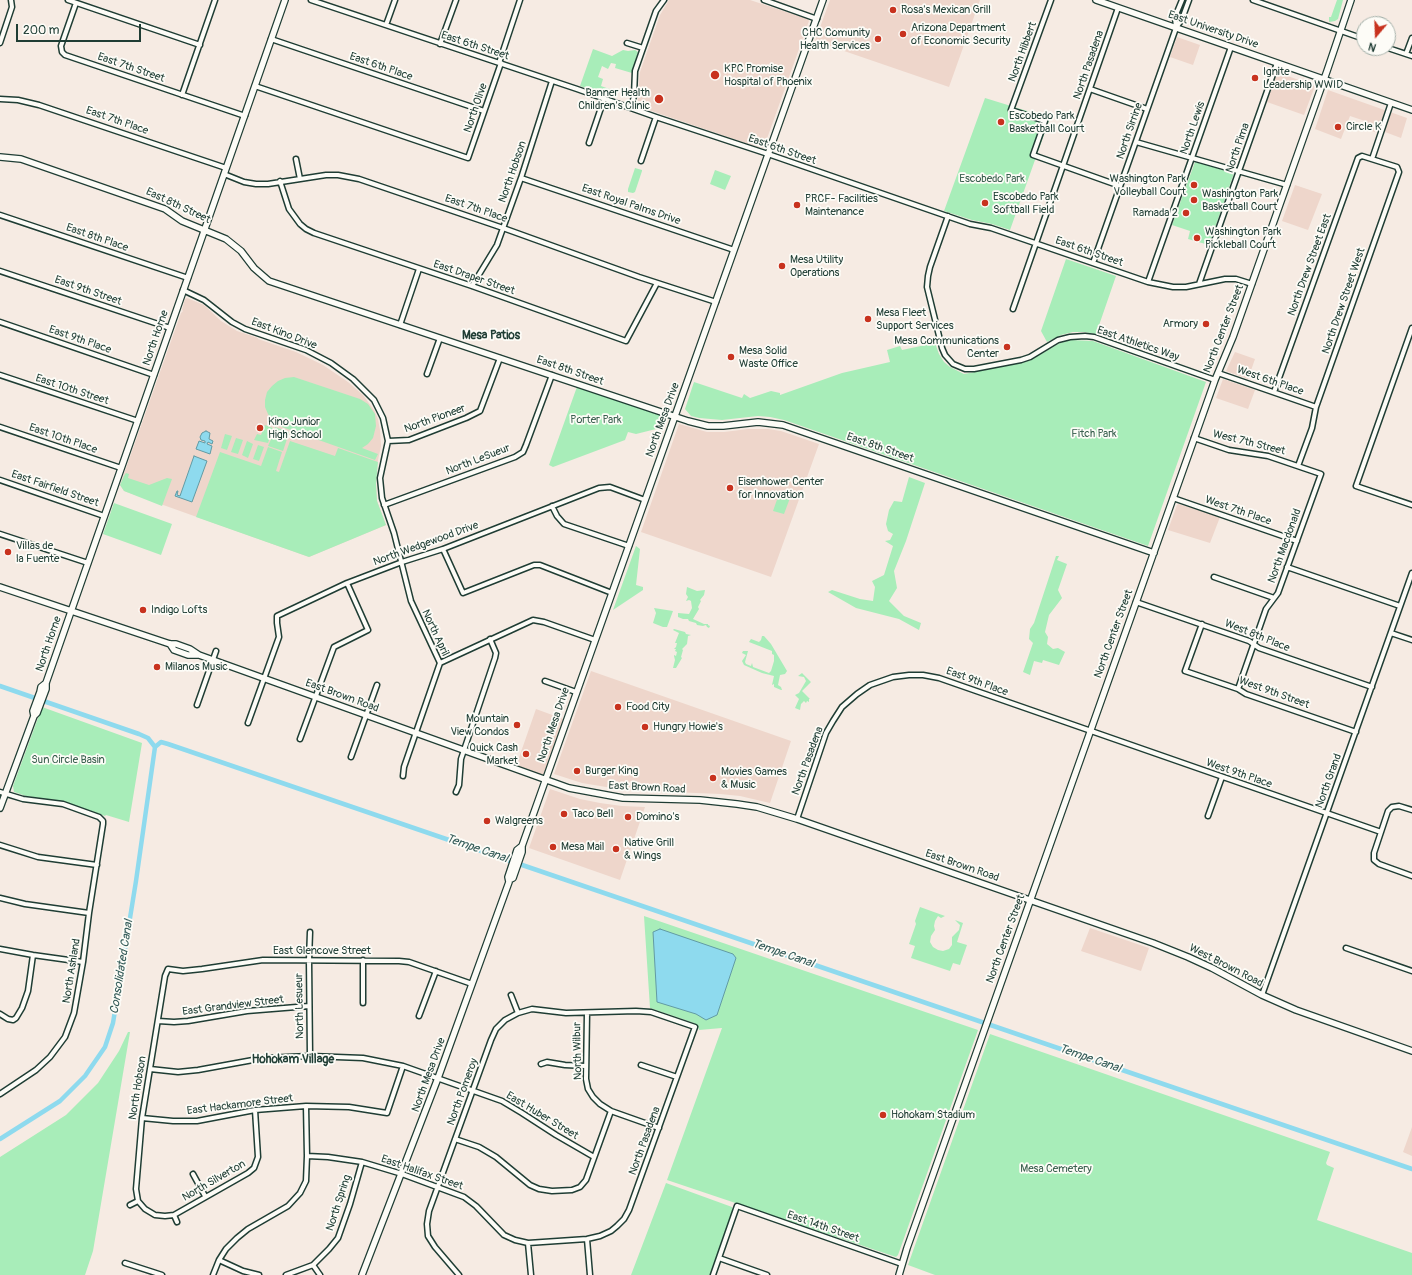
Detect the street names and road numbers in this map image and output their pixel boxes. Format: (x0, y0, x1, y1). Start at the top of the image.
street label: East University Drive (1166, 8, 1260, 52)
street label: North Hibbert (1006, 20, 1040, 84)
street label: East 6th Street (439, 29, 511, 63)
street label: North Pasadena (1071, 29, 1107, 101)
street label: East 7th Street (96, 50, 166, 86)
street label: East 6th Place (348, 50, 414, 84)
street label: North Olive (461, 81, 491, 135)
street label: North Lewis (1178, 100, 1208, 156)
street label: North Sirrine (1114, 101, 1146, 161)
street label: East 7th Place (84, 104, 150, 138)
street label: North Pima (1223, 121, 1253, 175)
street label: East 6th Street (746, 132, 818, 168)
street label: North Hobson (496, 139, 530, 205)
street label: East Royal Palms Drive (580, 182, 682, 228)
street label: East 8th Street (144, 185, 212, 227)
street label: East 7th Place (443, 192, 509, 226)
street label: North Drew Street East (1285, 212, 1335, 318)
street label: East 8th Place (64, 221, 130, 255)
street label: East 6th Street (1053, 234, 1125, 270)
street label: North Drew Street West (1320, 246, 1368, 356)
street label: East Draper Street (432, 258, 516, 298)
street label: East 9th Street (53, 273, 123, 309)
street label: North Center Street (1201, 283, 1247, 375)
street label: North Horne (140, 309, 172, 367)
street label: East Kino Drive (249, 315, 319, 353)
street label: East 9th Place (47, 323, 113, 357)
street label: East Athletics Way (1095, 324, 1181, 364)
street label: East 8th Street (535, 353, 605, 389)
street label: West 6th Place (1235, 363, 1305, 399)
street label: East 10th Street (34, 372, 110, 408)
street label: North Mesa Drive (643, 381, 683, 459)
street label: North Pioneer (403, 402, 467, 436)
street label: East 10th Place (27, 421, 99, 457)
street label: West 7th Street (1211, 428, 1287, 458)
street label: East 8th Street (845, 430, 915, 466)
street label: North LeSueur (444, 442, 512, 478)
street label: East Fairfield Street (10, 468, 100, 510)
street label: West 7th Place (1203, 494, 1273, 528)
street label: North Macdonald (1265, 507, 1305, 585)
street label: North Wedgewood Drive (372, 519, 480, 569)
street label: North Center Street (1092, 588, 1136, 680)
street label: North April (418, 608, 452, 658)
street label: North Horne (33, 615, 65, 673)
street label: West 8th Place (1223, 617, 1291, 655)
street label: East 9th Place (944, 665, 1010, 699)
street label: West 9th Street (1237, 674, 1311, 712)
street label: East Brown Road (304, 677, 380, 715)
street label: North Mesa Drive (535, 686, 573, 764)
street label: North Pasadena (789, 725, 827, 797)
street label: North Grand (1313, 752, 1345, 810)
street label: West 9th Place (1204, 757, 1274, 791)
street label: East Brown Road (608, 779, 686, 797)
street label: East Brown Road (923, 847, 1001, 885)
street label: North Center Street (984, 893, 1028, 985)
street label: North Ashland (60, 938, 84, 1004)
street label: West Brown Road (1187, 942, 1265, 990)
street label: East Glencove Street (273, 944, 371, 958)
street label: North Lesueur (293, 973, 307, 1039)
street label: East Grandview Street (181, 993, 285, 1019)
street label: North Wilbur (571, 1022, 585, 1080)
street label: North Mesa Drive (409, 1036, 449, 1114)
street label: North Hobson (126, 1055, 150, 1121)
street label: North Pomeroy (445, 1057, 481, 1127)
street label: East Huber Street (503, 1089, 581, 1143)
street label: East Hackamore Street (186, 1092, 294, 1118)
street label: North Pasadena (626, 1105, 664, 1177)
street label: East Halifax Street (379, 1153, 465, 1193)
street label: North Silverton (180, 1158, 248, 1204)
street label: North Spring (324, 1173, 354, 1233)
street label: East 14th Street (785, 1209, 861, 1245)

